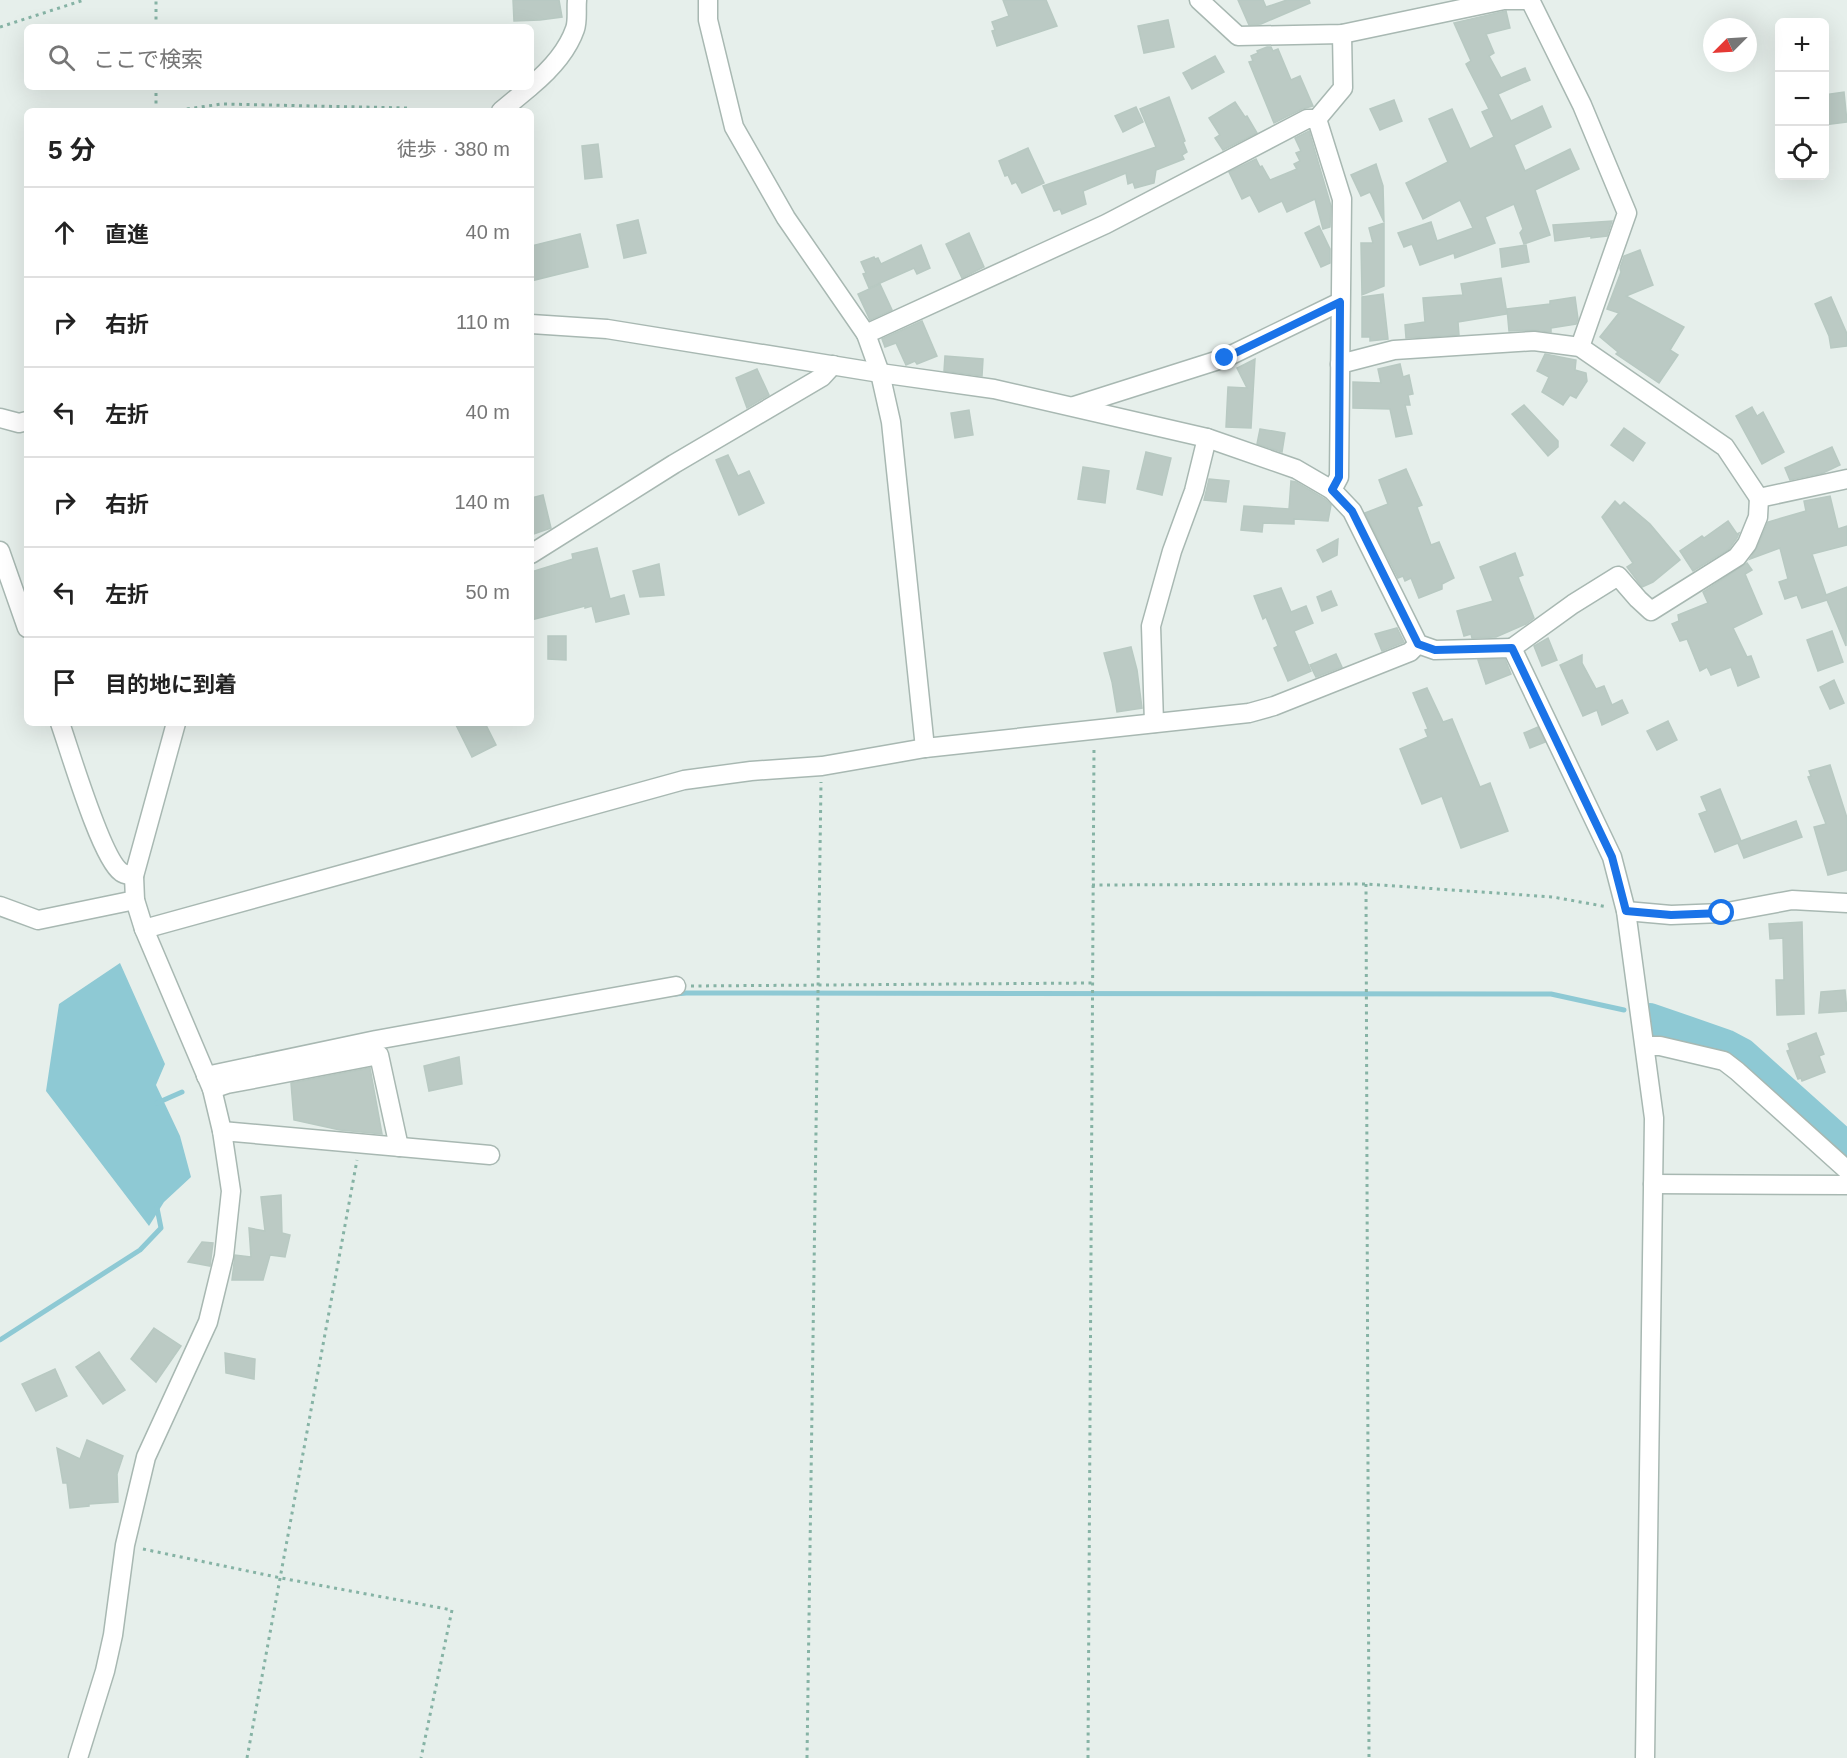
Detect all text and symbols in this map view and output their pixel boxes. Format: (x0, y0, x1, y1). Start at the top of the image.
north arrow (1703, 18, 1757, 72)
map controls (1775, 18, 1829, 180)
button: + (1775, 18, 1829, 72)
search box (24, 24, 534, 90)
icon: search (45, 41, 78, 74)
text: ここで検索 (93, 47, 203, 72)
button: − (1775, 72, 1829, 126)
button: locate (1775, 126, 1829, 180)
text: 5 分 (48, 135, 96, 165)
text: 徒歩 · 380 m (397, 138, 510, 160)
icon: ahead (48, 216, 81, 249)
text: 40 m (466, 221, 510, 243)
text: 直進 (105, 222, 149, 247)
icon: right (48, 306, 81, 339)
text: 110 m (456, 311, 510, 333)
text: 右折 (105, 312, 149, 337)
route end (1211, 344, 1237, 370)
icon: left (48, 396, 81, 429)
text: 40 m (466, 401, 510, 423)
text: 左折 (105, 402, 149, 427)
icon: right (48, 486, 81, 519)
text: 140 m (454, 491, 510, 513)
text: 右折 (105, 492, 149, 517)
icon: left (48, 576, 81, 609)
text: 50 m (466, 581, 510, 603)
text: 左折 (105, 582, 149, 607)
icon: arrive (48, 666, 81, 699)
text: 目的地に到着 (105, 672, 237, 697)
route start (1708, 899, 1734, 925)

